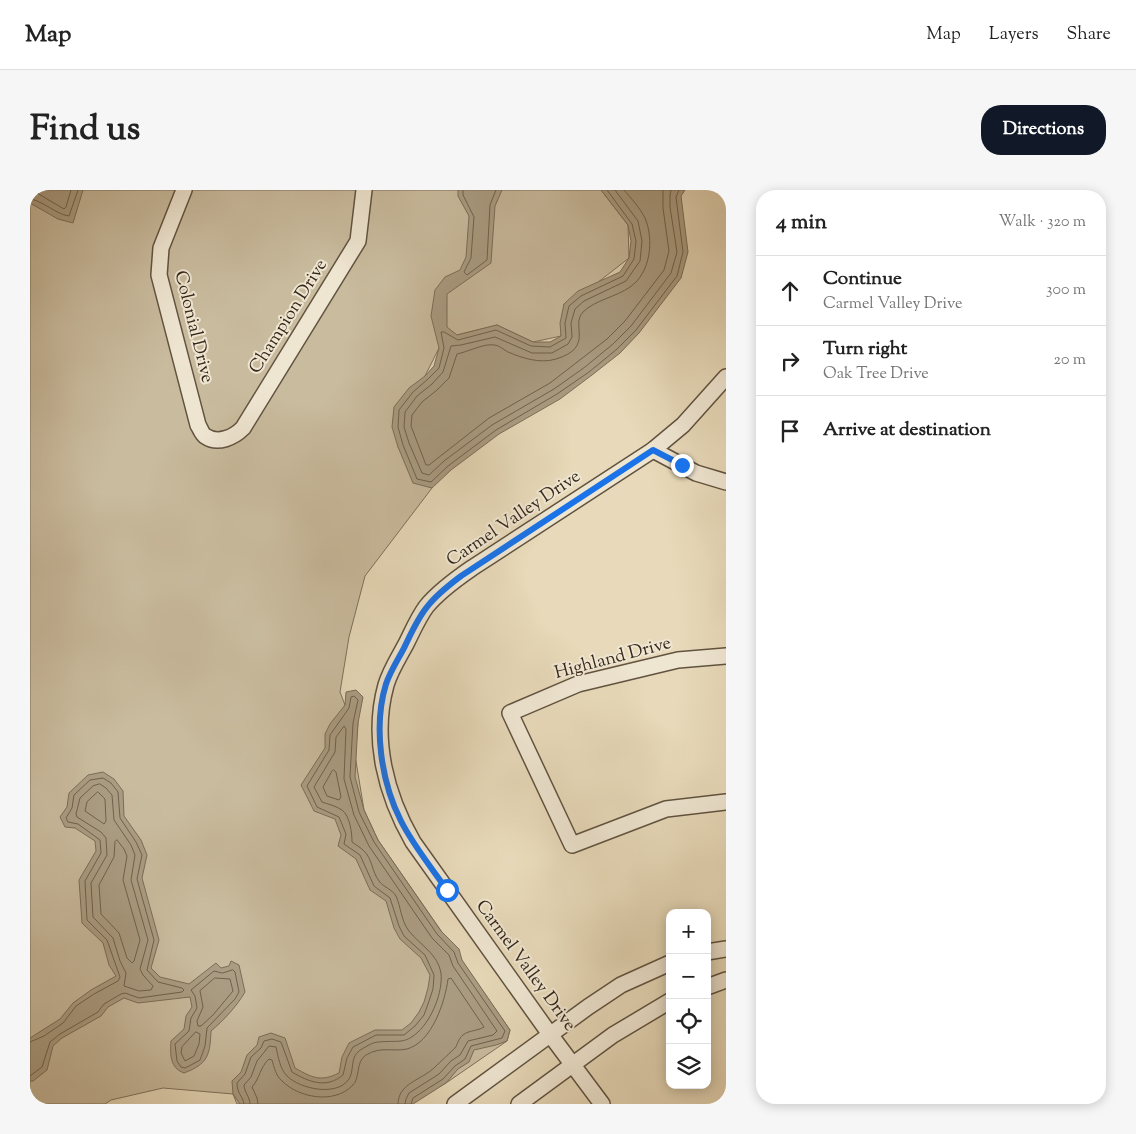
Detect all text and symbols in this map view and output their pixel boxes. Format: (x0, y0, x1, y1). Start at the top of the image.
text: Map (25, 18, 71, 52)
text: Map (926, 22, 961, 48)
text: Layers (989, 22, 1039, 48)
text: Share (1067, 22, 1111, 48)
text: Find us (30, 105, 140, 156)
button: Directions (981, 105, 1106, 155)
text: 4 min (776, 208, 827, 238)
text: Walk · 320 m (999, 211, 1086, 234)
street label: Champion Drive (243, 255, 335, 379)
text: Continue (823, 266, 902, 293)
street label: Colonial Drive (167, 268, 219, 386)
icon: ahead (776, 277, 804, 305)
text: 300 m (1046, 279, 1086, 302)
text: Carmel Valley Drive (823, 293, 962, 316)
text: Turn right (823, 336, 907, 363)
icon: right (776, 347, 804, 375)
text: 20 m (1053, 349, 1086, 372)
text: Oak Tree Drive (823, 363, 929, 386)
icon: arrive (776, 417, 804, 445)
text: Arrive at destination (823, 417, 991, 444)
route end (671, 454, 694, 477)
street label: Carmel Valley Drive (442, 464, 586, 574)
street label: Highland Drive (552, 631, 674, 687)
route start (436, 879, 459, 902)
street label: Carmel Valley Drive (468, 895, 582, 1037)
map controls (666, 909, 711, 1089)
button: + (666, 909, 711, 954)
button: − (666, 954, 711, 999)
button: locate (666, 999, 711, 1044)
button: layers (666, 1044, 711, 1089)

